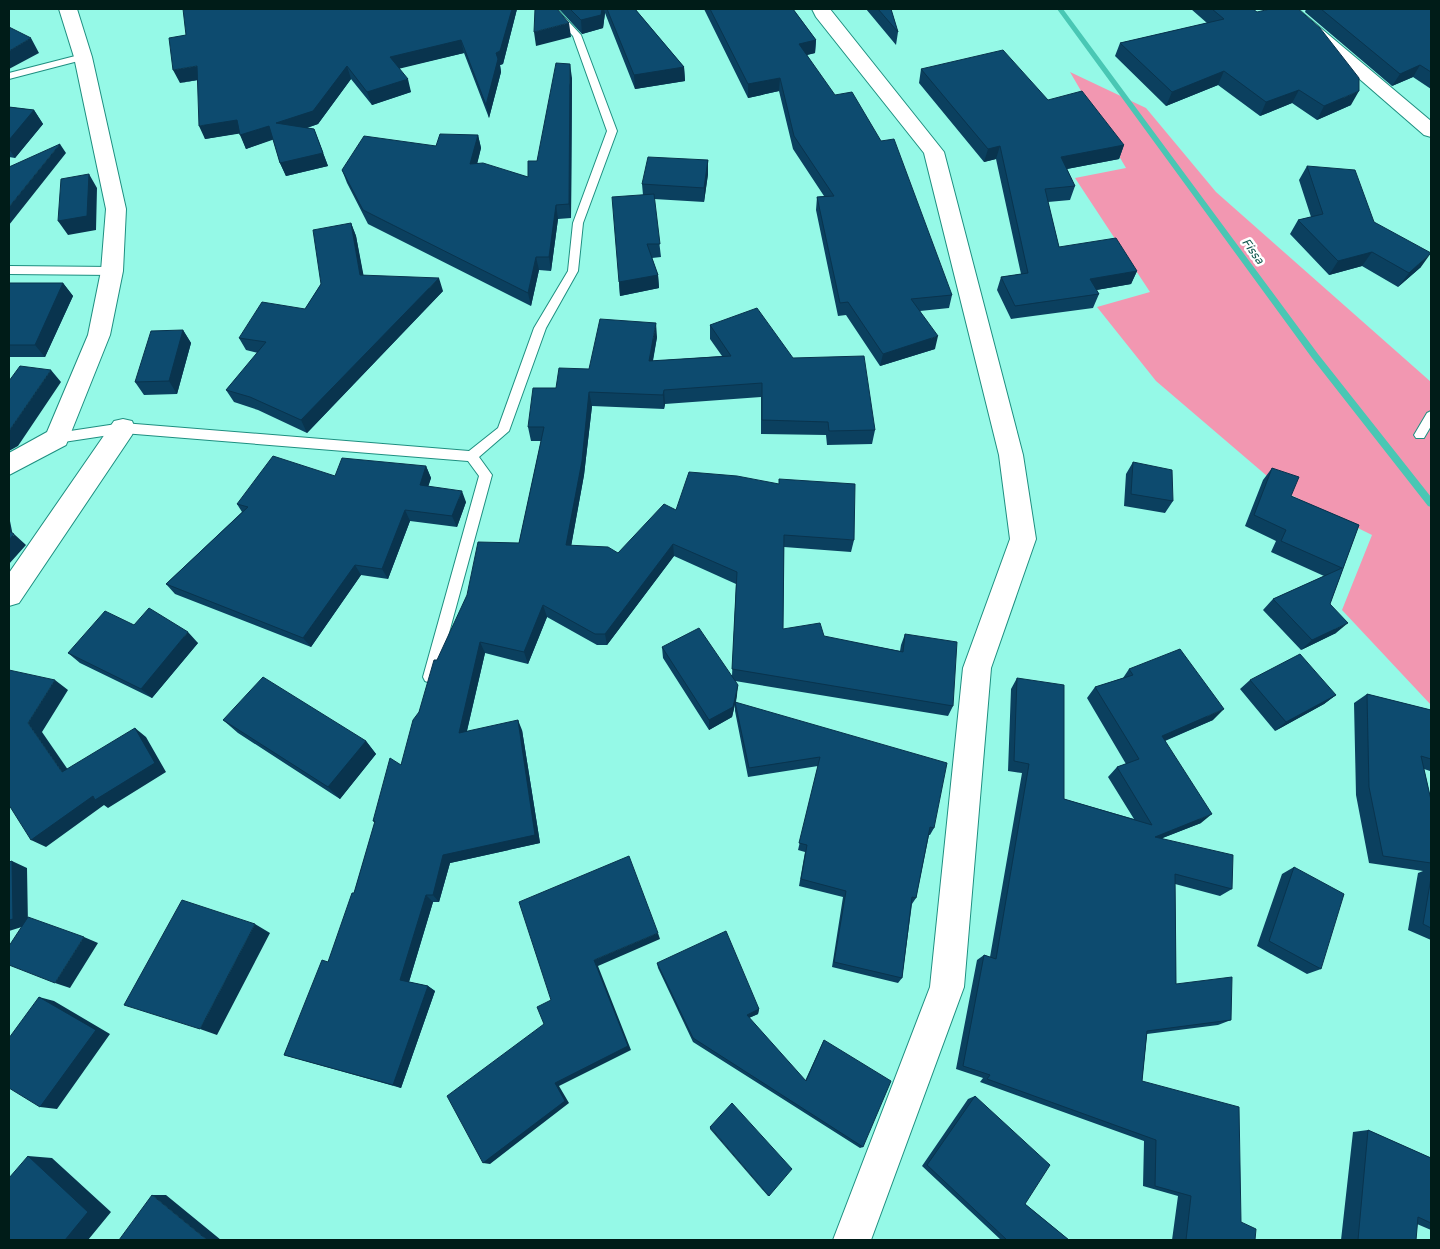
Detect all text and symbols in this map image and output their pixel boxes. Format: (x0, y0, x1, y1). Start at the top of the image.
water label: Fissa (1239, 235, 1267, 267)

